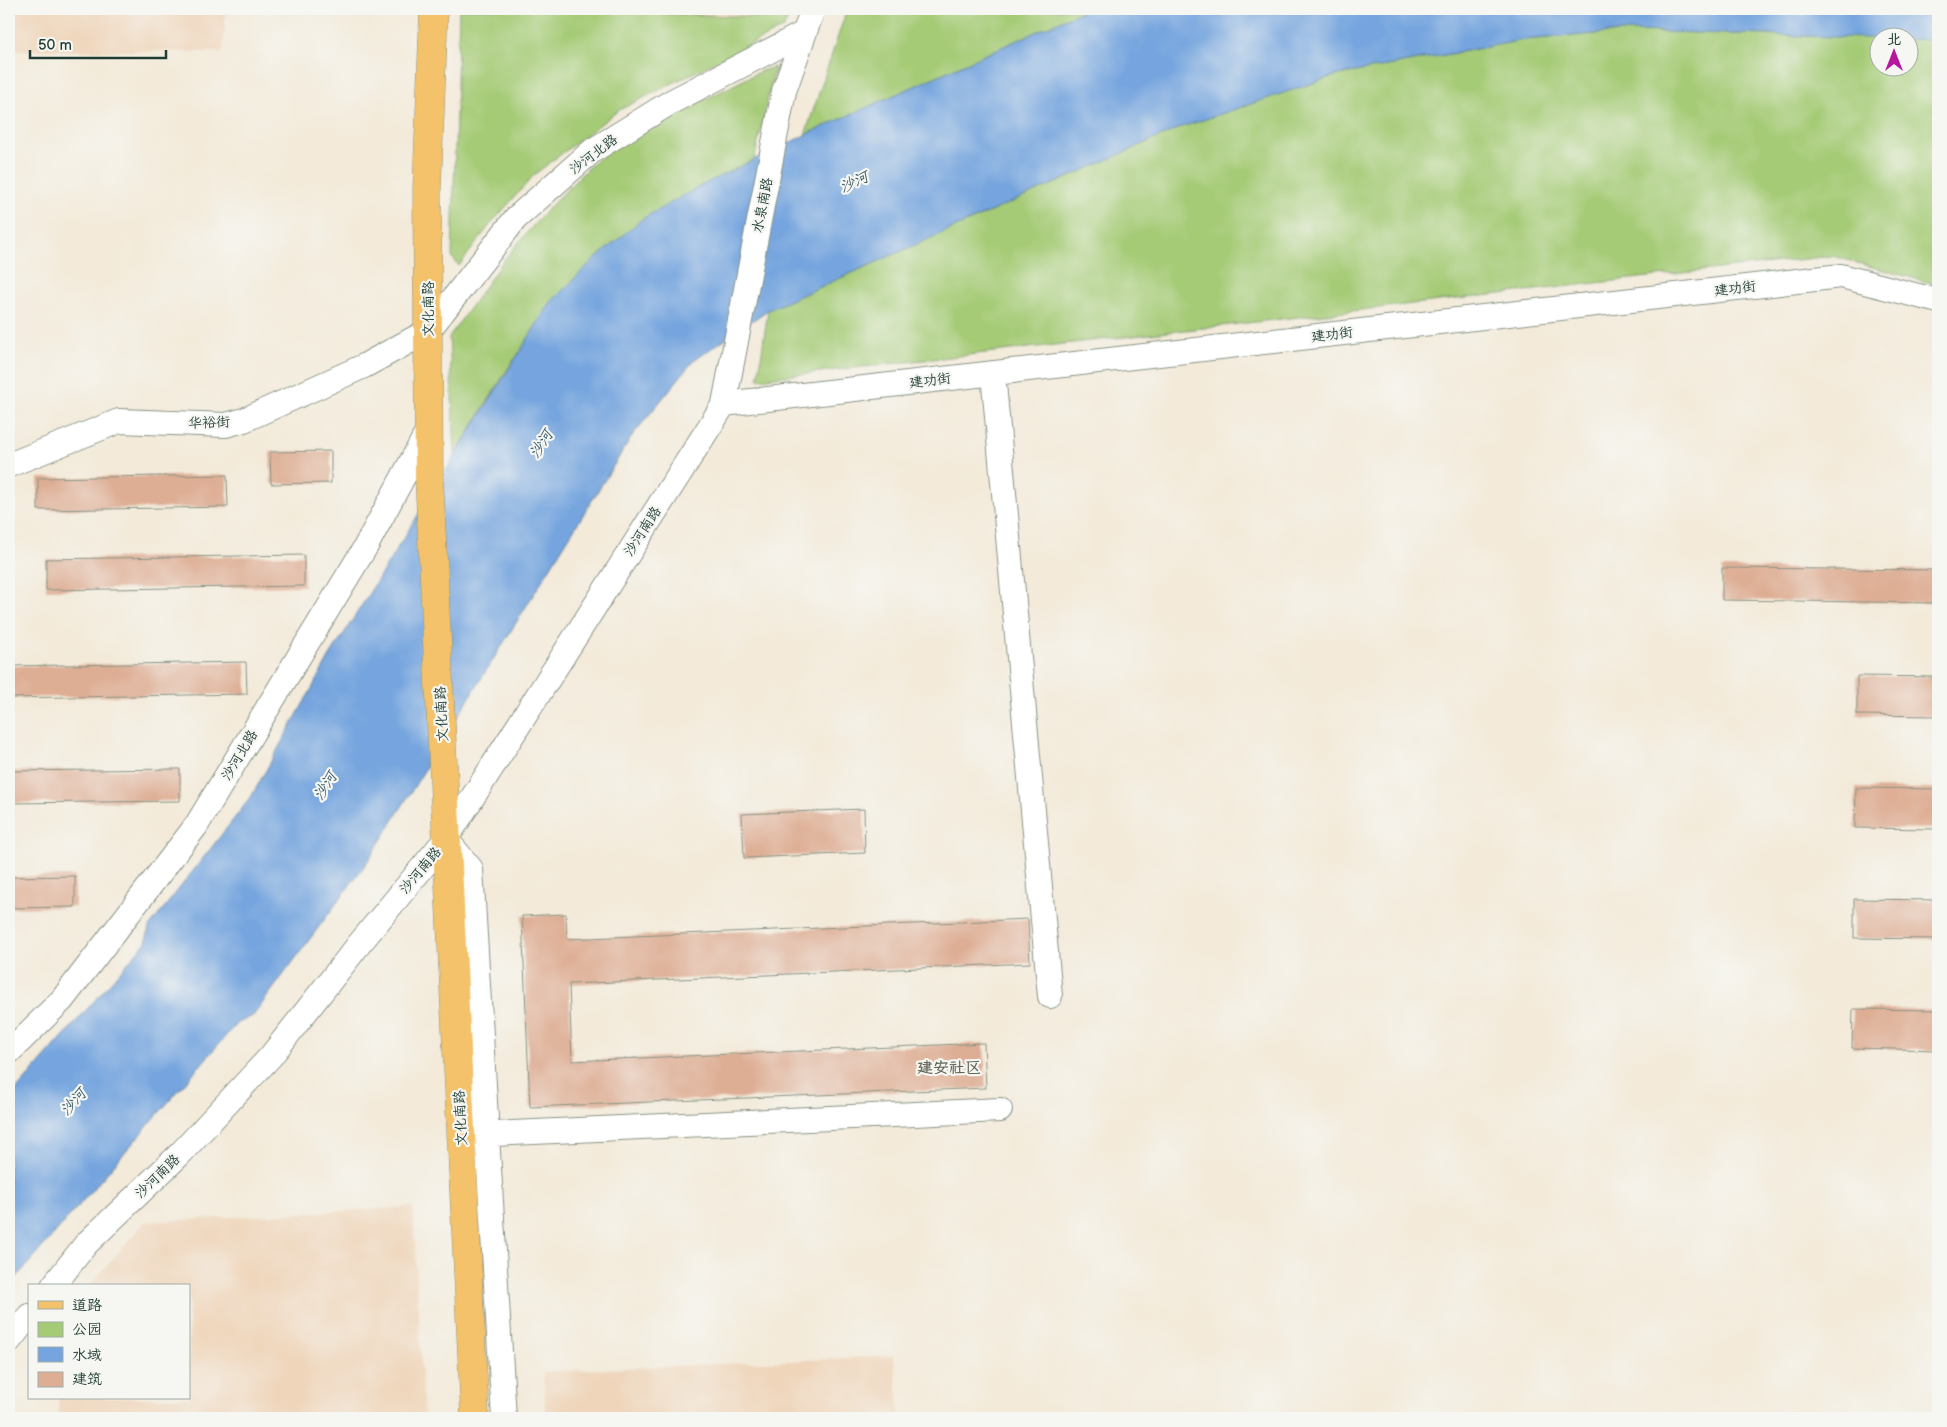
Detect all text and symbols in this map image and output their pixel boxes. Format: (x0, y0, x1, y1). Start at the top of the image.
scale bar (30, 28, 166, 60)
north arrow (1870, 28, 1920, 78)
text: 北 (1887, 31, 1901, 48)
text: 50 m (38, 36, 72, 55)
street label: 沙河北路 (566, 131, 621, 178)
water label: 沙河 (837, 166, 875, 197)
street label: 水泉南路 (749, 176, 776, 234)
street label: 建功街 (1713, 278, 1757, 299)
street label: 文化南路 (420, 281, 437, 337)
street label: 建功街 (1310, 324, 1354, 345)
street label: 建功街 (908, 370, 952, 391)
street label: 华裕街 (188, 413, 230, 432)
water label: 沙河 (525, 424, 559, 462)
street label: 沙河南路 (620, 503, 665, 559)
street label: 文化南路 (432, 686, 451, 742)
street label: 沙河北路 (218, 727, 261, 784)
water label: 沙河 (309, 766, 343, 804)
street label: 沙河南路 (396, 843, 445, 897)
district label: 建安社区 (917, 1059, 981, 1078)
water label: 沙河 (56, 1083, 92, 1120)
street label: 文化南路 (451, 1090, 470, 1146)
street label: 沙河南路 (131, 1151, 183, 1202)
legend (28, 1284, 190, 1400)
text: 道路 (72, 1296, 102, 1315)
text: 公园 (72, 1320, 102, 1339)
text: 水域 (72, 1346, 102, 1365)
text: 建筑 (72, 1370, 102, 1389)

